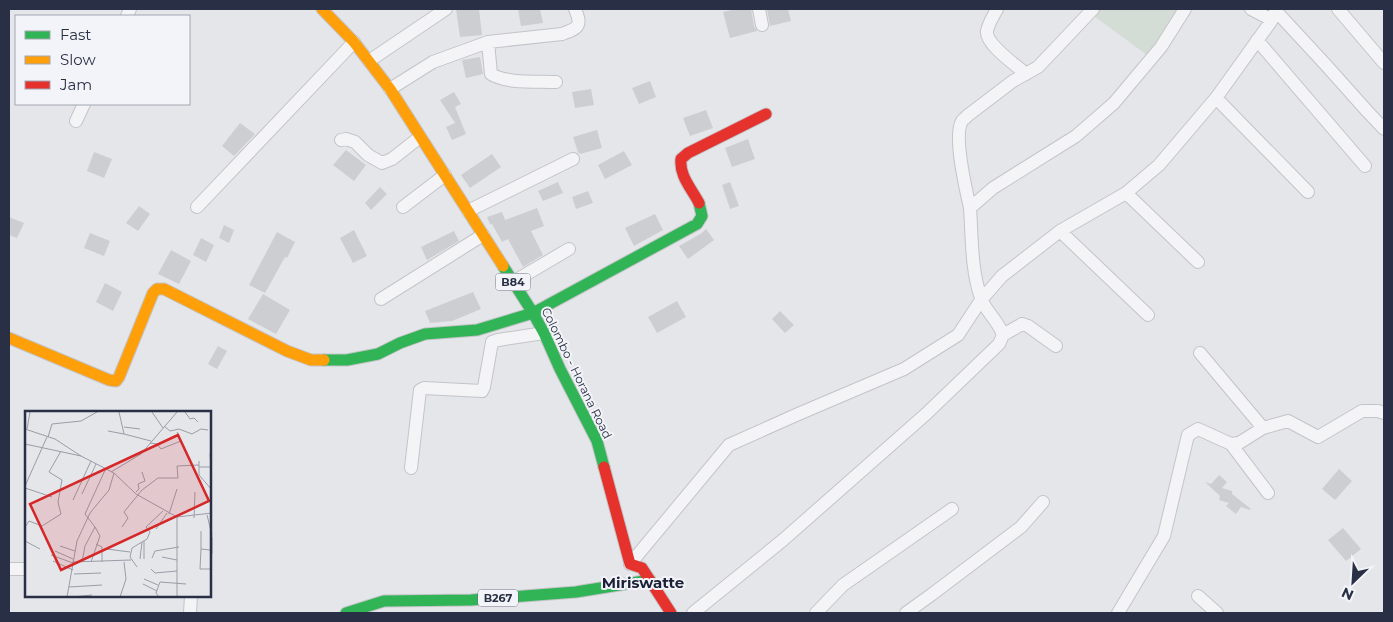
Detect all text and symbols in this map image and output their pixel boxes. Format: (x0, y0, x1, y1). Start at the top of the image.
legend (15, 15, 190, 105)
text: Fast (60, 25, 91, 44)
text: Slow (60, 50, 96, 69)
text: Jam (59, 75, 92, 94)
road number: B84 (496, 274, 530, 290)
street label: Colombo - Horana Road (539, 305, 615, 441)
inset map (25, 411, 211, 597)
north arrow (1328, 557, 1378, 607)
district label: Miriswatte (602, 573, 684, 592)
text: N (1339, 583, 1356, 604)
road number: B267 (478, 590, 518, 606)

